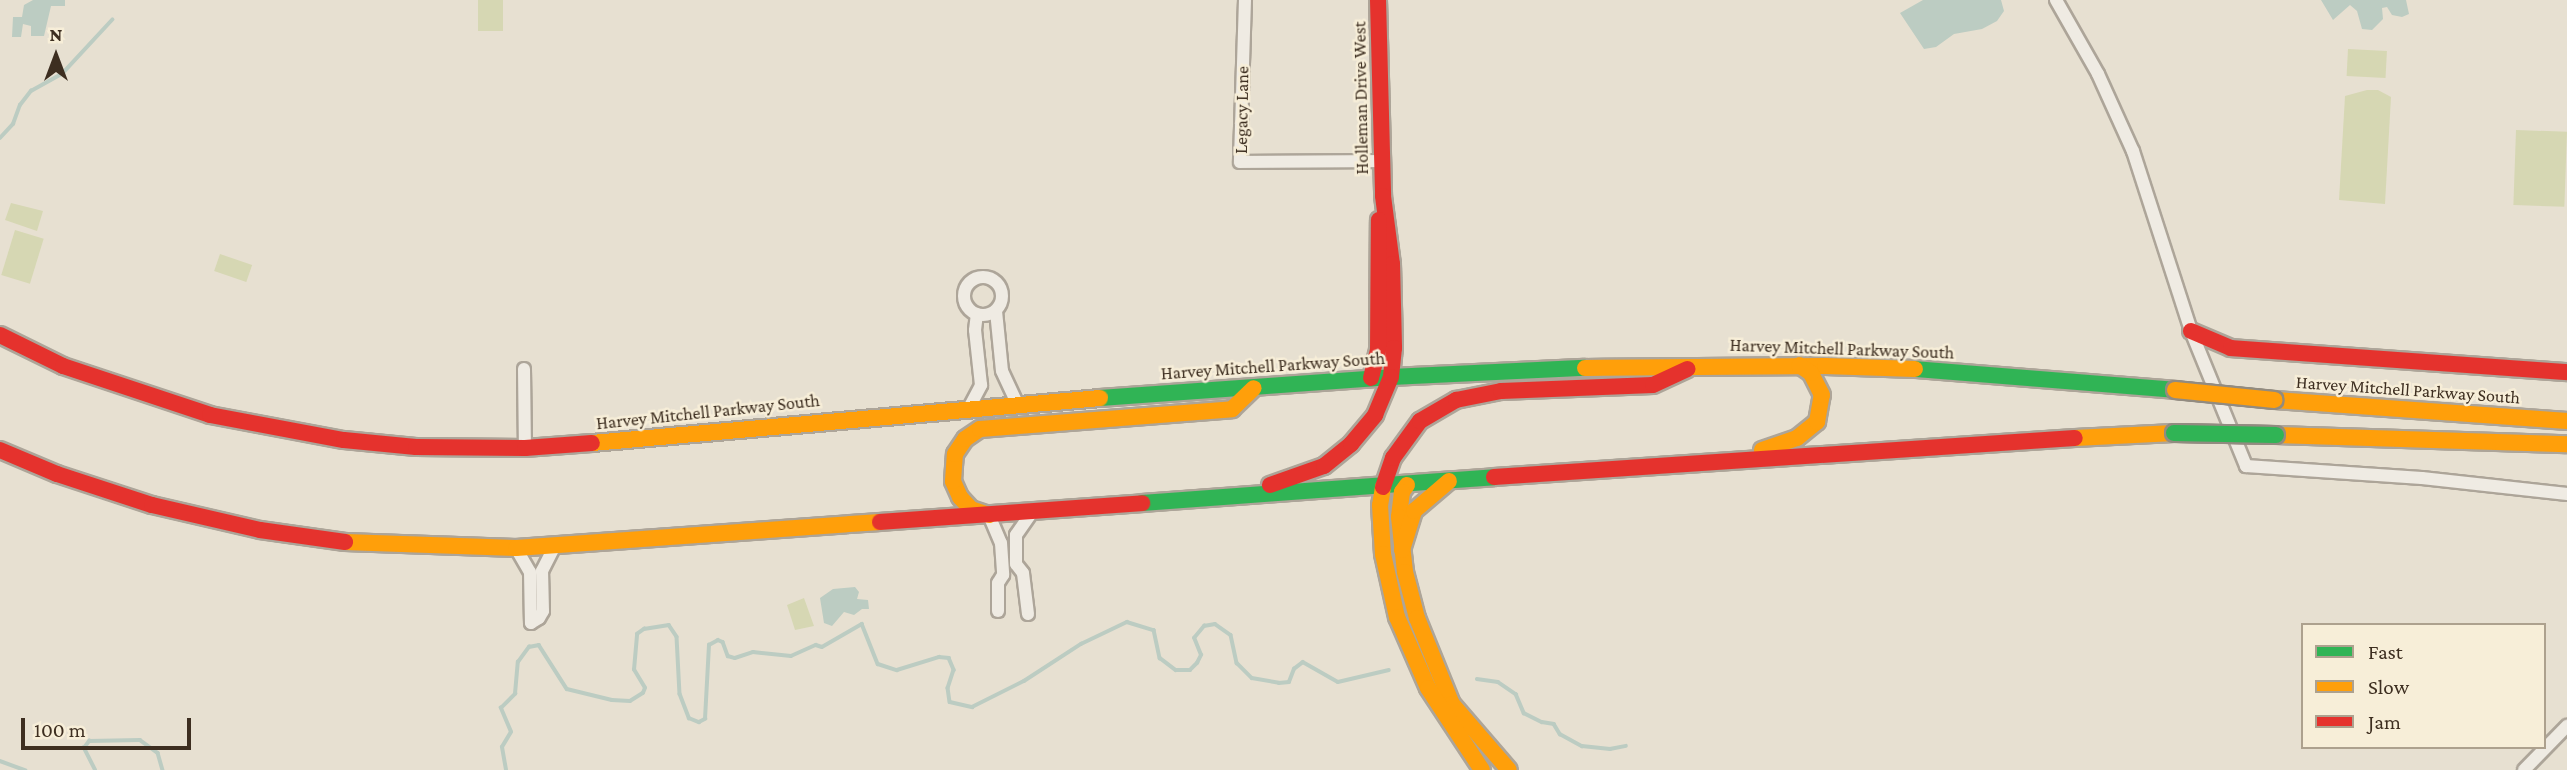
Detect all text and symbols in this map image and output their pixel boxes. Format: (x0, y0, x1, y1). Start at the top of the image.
north arrow (21, 21, 91, 91)
street label: Holleman Drive West (1349, 21, 1373, 175)
text: N (50, 24, 62, 45)
street label: Legacy Lane (1230, 66, 1254, 154)
street label: Harvey Mitchell Parkway South (1729, 334, 1955, 364)
street label: Harvey Mitchell Parkway South (1160, 347, 1386, 385)
street label: Harvey Mitchell Parkway South (2295, 371, 2521, 409)
street label: Harvey Mitchell Parkway South (595, 390, 821, 434)
legend (2301, 623, 2546, 749)
text: Fast (2368, 640, 2403, 664)
text: Slow (2368, 675, 2409, 699)
scale bar (24, 704, 194, 748)
text: Jam (2368, 710, 2401, 734)
text: 100 m (34, 718, 86, 742)

